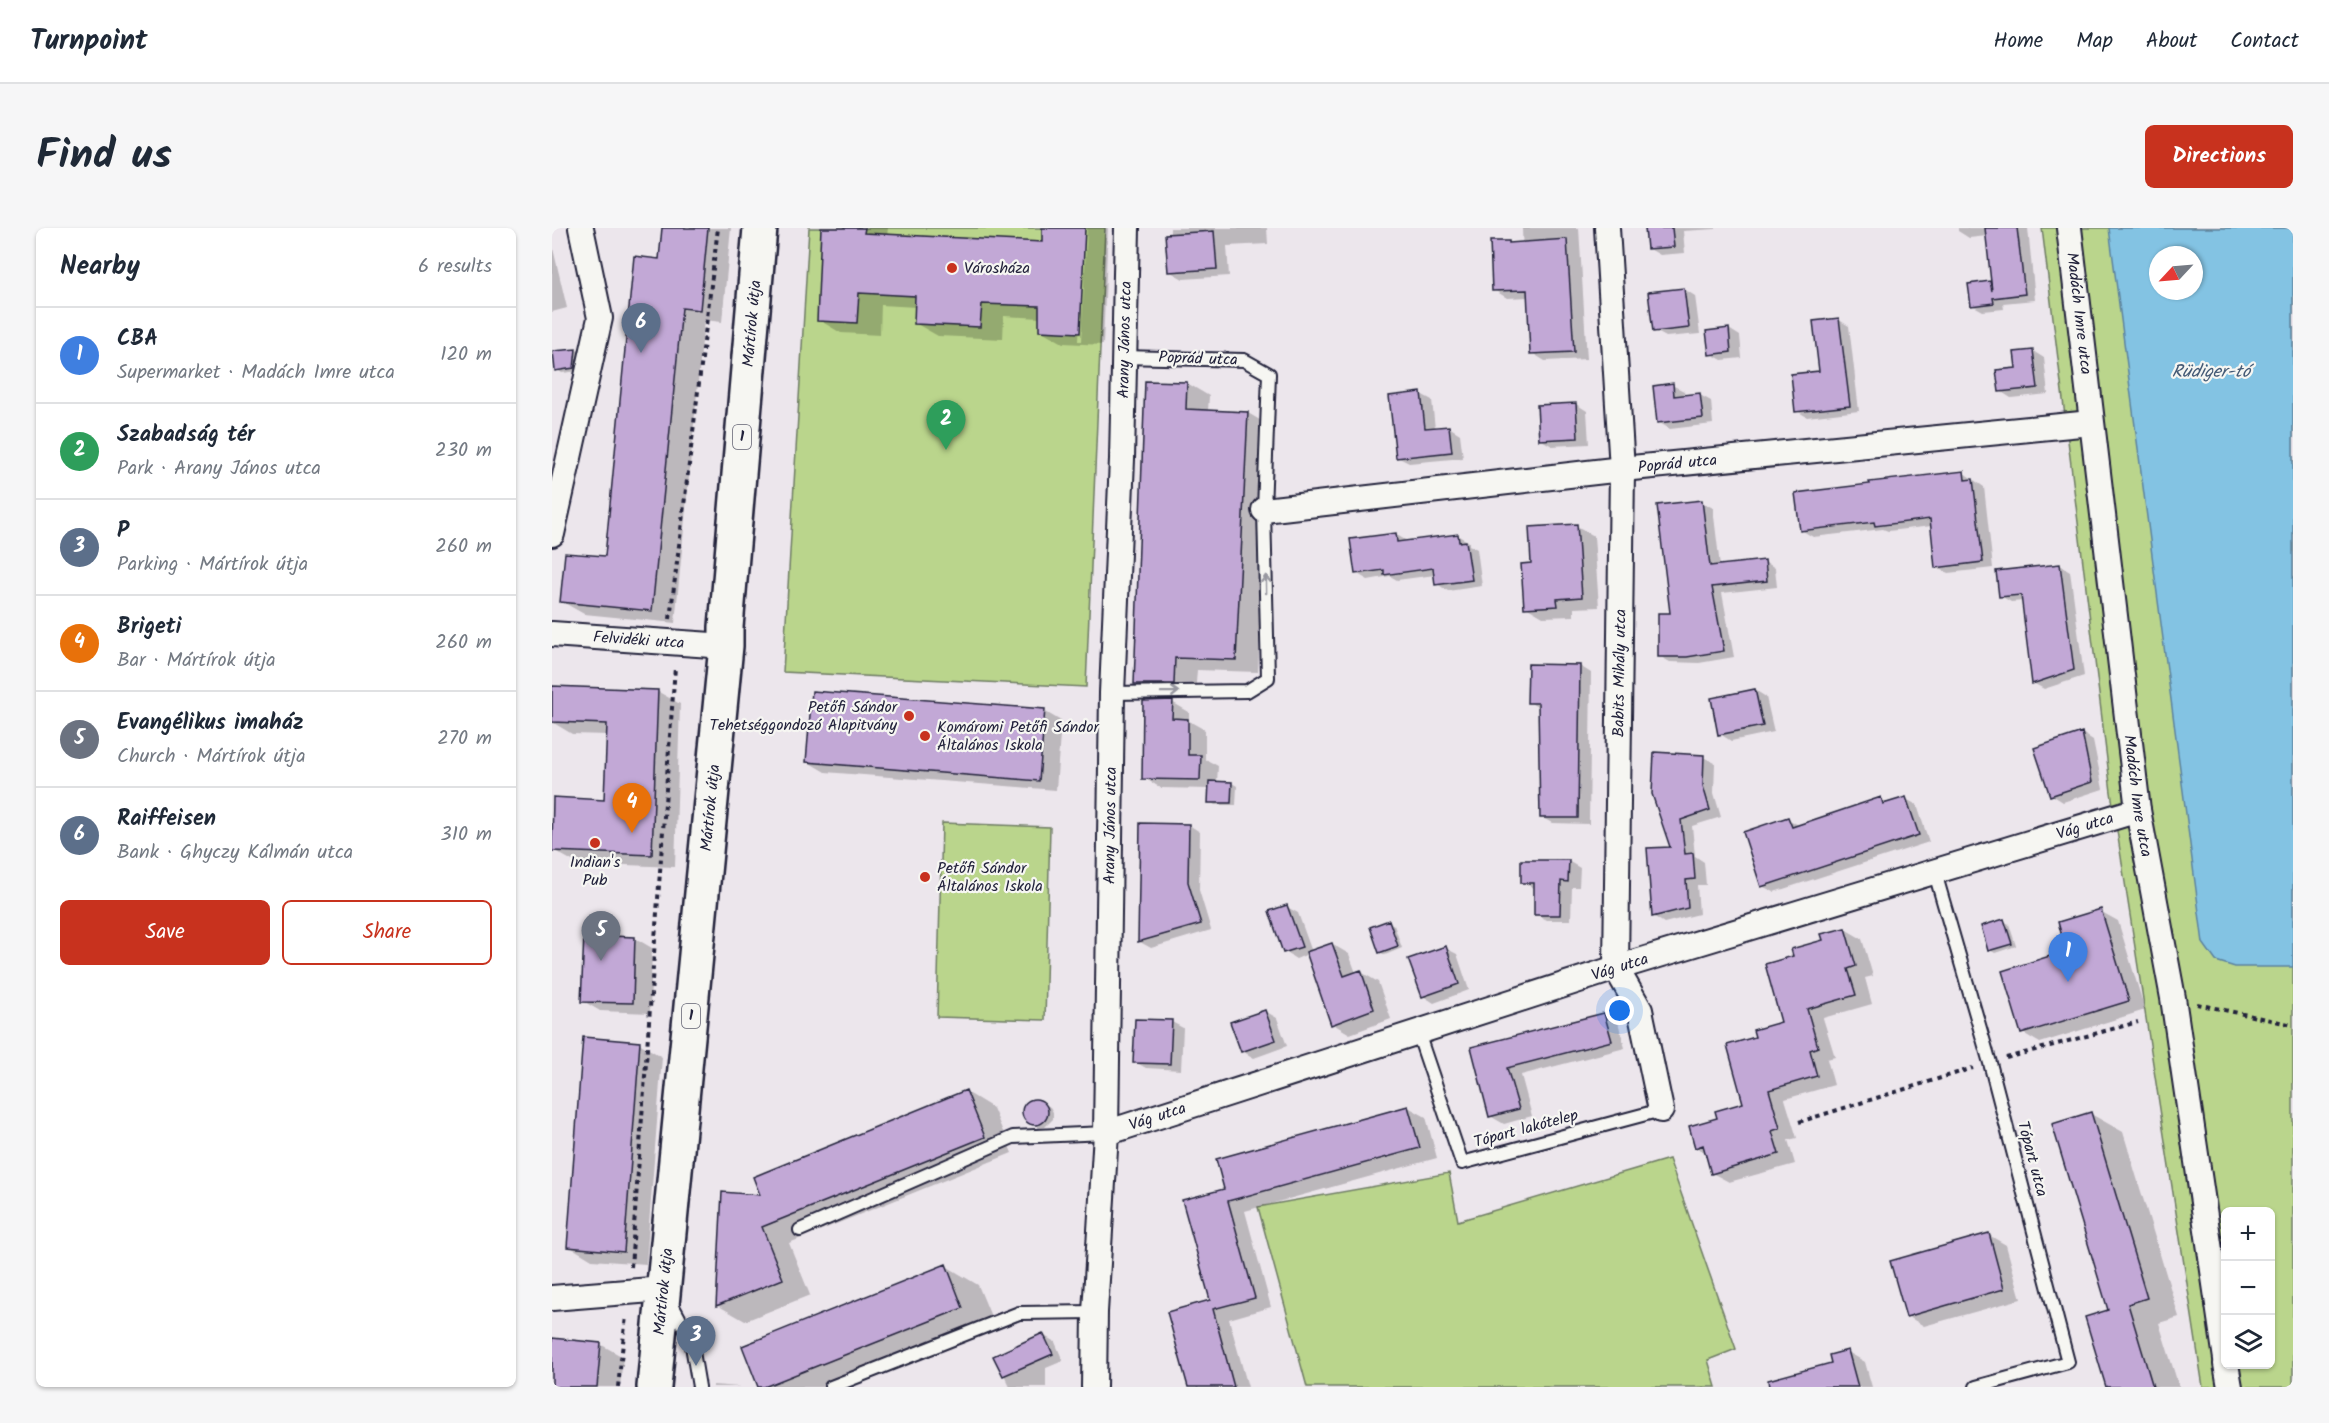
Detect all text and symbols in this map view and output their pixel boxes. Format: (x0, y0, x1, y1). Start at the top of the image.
text: Turnpoint (30, 19, 148, 64)
text: Home (1994, 25, 2043, 58)
text: Map (2076, 25, 2113, 58)
text: About (2146, 25, 2197, 58)
text: Contact (2230, 25, 2299, 58)
text: Find us (36, 123, 172, 190)
button: Directions (2145, 125, 2293, 188)
text: Nearby (60, 246, 140, 288)
north arrow (2149, 246, 2203, 300)
text: 6 results (418, 251, 492, 283)
street label: Madách Imre utca (2059, 251, 2099, 376)
place label: Városháza (964, 256, 1030, 281)
marker: Városháza (945, 261, 959, 275)
street label: Mártírok útja (736, 279, 768, 368)
street label: Arany János utca (1111, 281, 1138, 399)
pin: 6 (622, 304, 661, 353)
text: CBA (117, 322, 158, 357)
text: 1 (76, 339, 83, 371)
text: 120 m (440, 339, 492, 371)
street label: Poprád utca (1158, 345, 1238, 373)
text: Supermarket · Madách Imre utca (117, 357, 395, 389)
water label: Rüdiger-tó (2172, 358, 2254, 387)
pin: 2 (926, 400, 966, 450)
text: Szabadság tér (117, 418, 255, 453)
road number: 1 (733, 425, 751, 449)
text: 2 (74, 435, 85, 467)
text: 230 m (435, 435, 492, 467)
street label: Poprád utca (1637, 447, 1718, 480)
text: Park · Arany János utca (117, 453, 321, 485)
text: P (117, 514, 129, 549)
text: 3 (74, 531, 85, 563)
text: 260 m (435, 531, 492, 563)
text: Parking · Mártírok útja (117, 549, 308, 581)
one-way arrow (1260, 575, 1272, 595)
street label: Babits Mihály utca (1606, 609, 1634, 737)
text: Brigeti (117, 610, 181, 645)
street label: Felvidéki utca (592, 624, 685, 656)
text: 4 (74, 627, 85, 659)
text: 260 m (435, 627, 492, 659)
text: Bar · Mártírok útja (117, 645, 276, 677)
one-way arrow (1160, 686, 1180, 698)
place label: Petőfi Sándor Tehetséggondozó Alapitvány (709, 695, 899, 738)
text: Evangélikus imaház (117, 706, 304, 741)
marker: Petőfi Sándor Tehetséggondozó Alapitvány (902, 709, 916, 723)
place label: Komáromi Petőfi Sándor Általános Iskola (937, 715, 1100, 758)
text: 5 (74, 723, 85, 755)
text: 270 m (437, 723, 492, 755)
marker: Komáromi Petőfi Sándor Általános Iskola (918, 729, 932, 743)
street label: Madách Imre utca (2117, 733, 2159, 859)
text: Church · Mártírok útja (117, 741, 306, 773)
street label: Mártírok útja (694, 763, 727, 852)
street label: Arany János utca (1097, 766, 1123, 884)
pin: 4 (612, 784, 652, 833)
text: Raiffeisen (117, 802, 216, 837)
street label: Vág utca (2053, 806, 2117, 847)
text: 6 (74, 819, 85, 851)
text: 310 m (440, 819, 492, 851)
marker: Indian's Pub (588, 836, 602, 850)
text: Bank · Ghyczy Kálmán utca (117, 837, 353, 869)
place label: Indian's Pub (570, 850, 620, 893)
place label: Petőfi Sándor Általános Iskola (937, 856, 1043, 899)
marker: Petőfi Sándor Általános Iskola (918, 870, 932, 884)
button: Save (60, 900, 270, 965)
button: Share (282, 900, 492, 965)
pin: 5 (581, 912, 620, 961)
pin: 1 (2048, 932, 2088, 982)
street label: Vág utca (1588, 946, 1651, 988)
your location (1605, 996, 1634, 1025)
road number: 1 (682, 1004, 700, 1028)
street label: Vág utca (1126, 1095, 1189, 1137)
street label: Tópart lakótelep (1471, 1103, 1581, 1155)
street label: Tópart utca (2010, 1118, 2054, 1200)
map controls (2221, 1207, 2275, 1369)
button: + (2221, 1207, 2275, 1261)
street label: Mártírok útja (647, 1247, 680, 1336)
button: − (2221, 1261, 2275, 1315)
button: layers (2221, 1315, 2275, 1369)
pin: 3 (676, 1316, 716, 1366)

